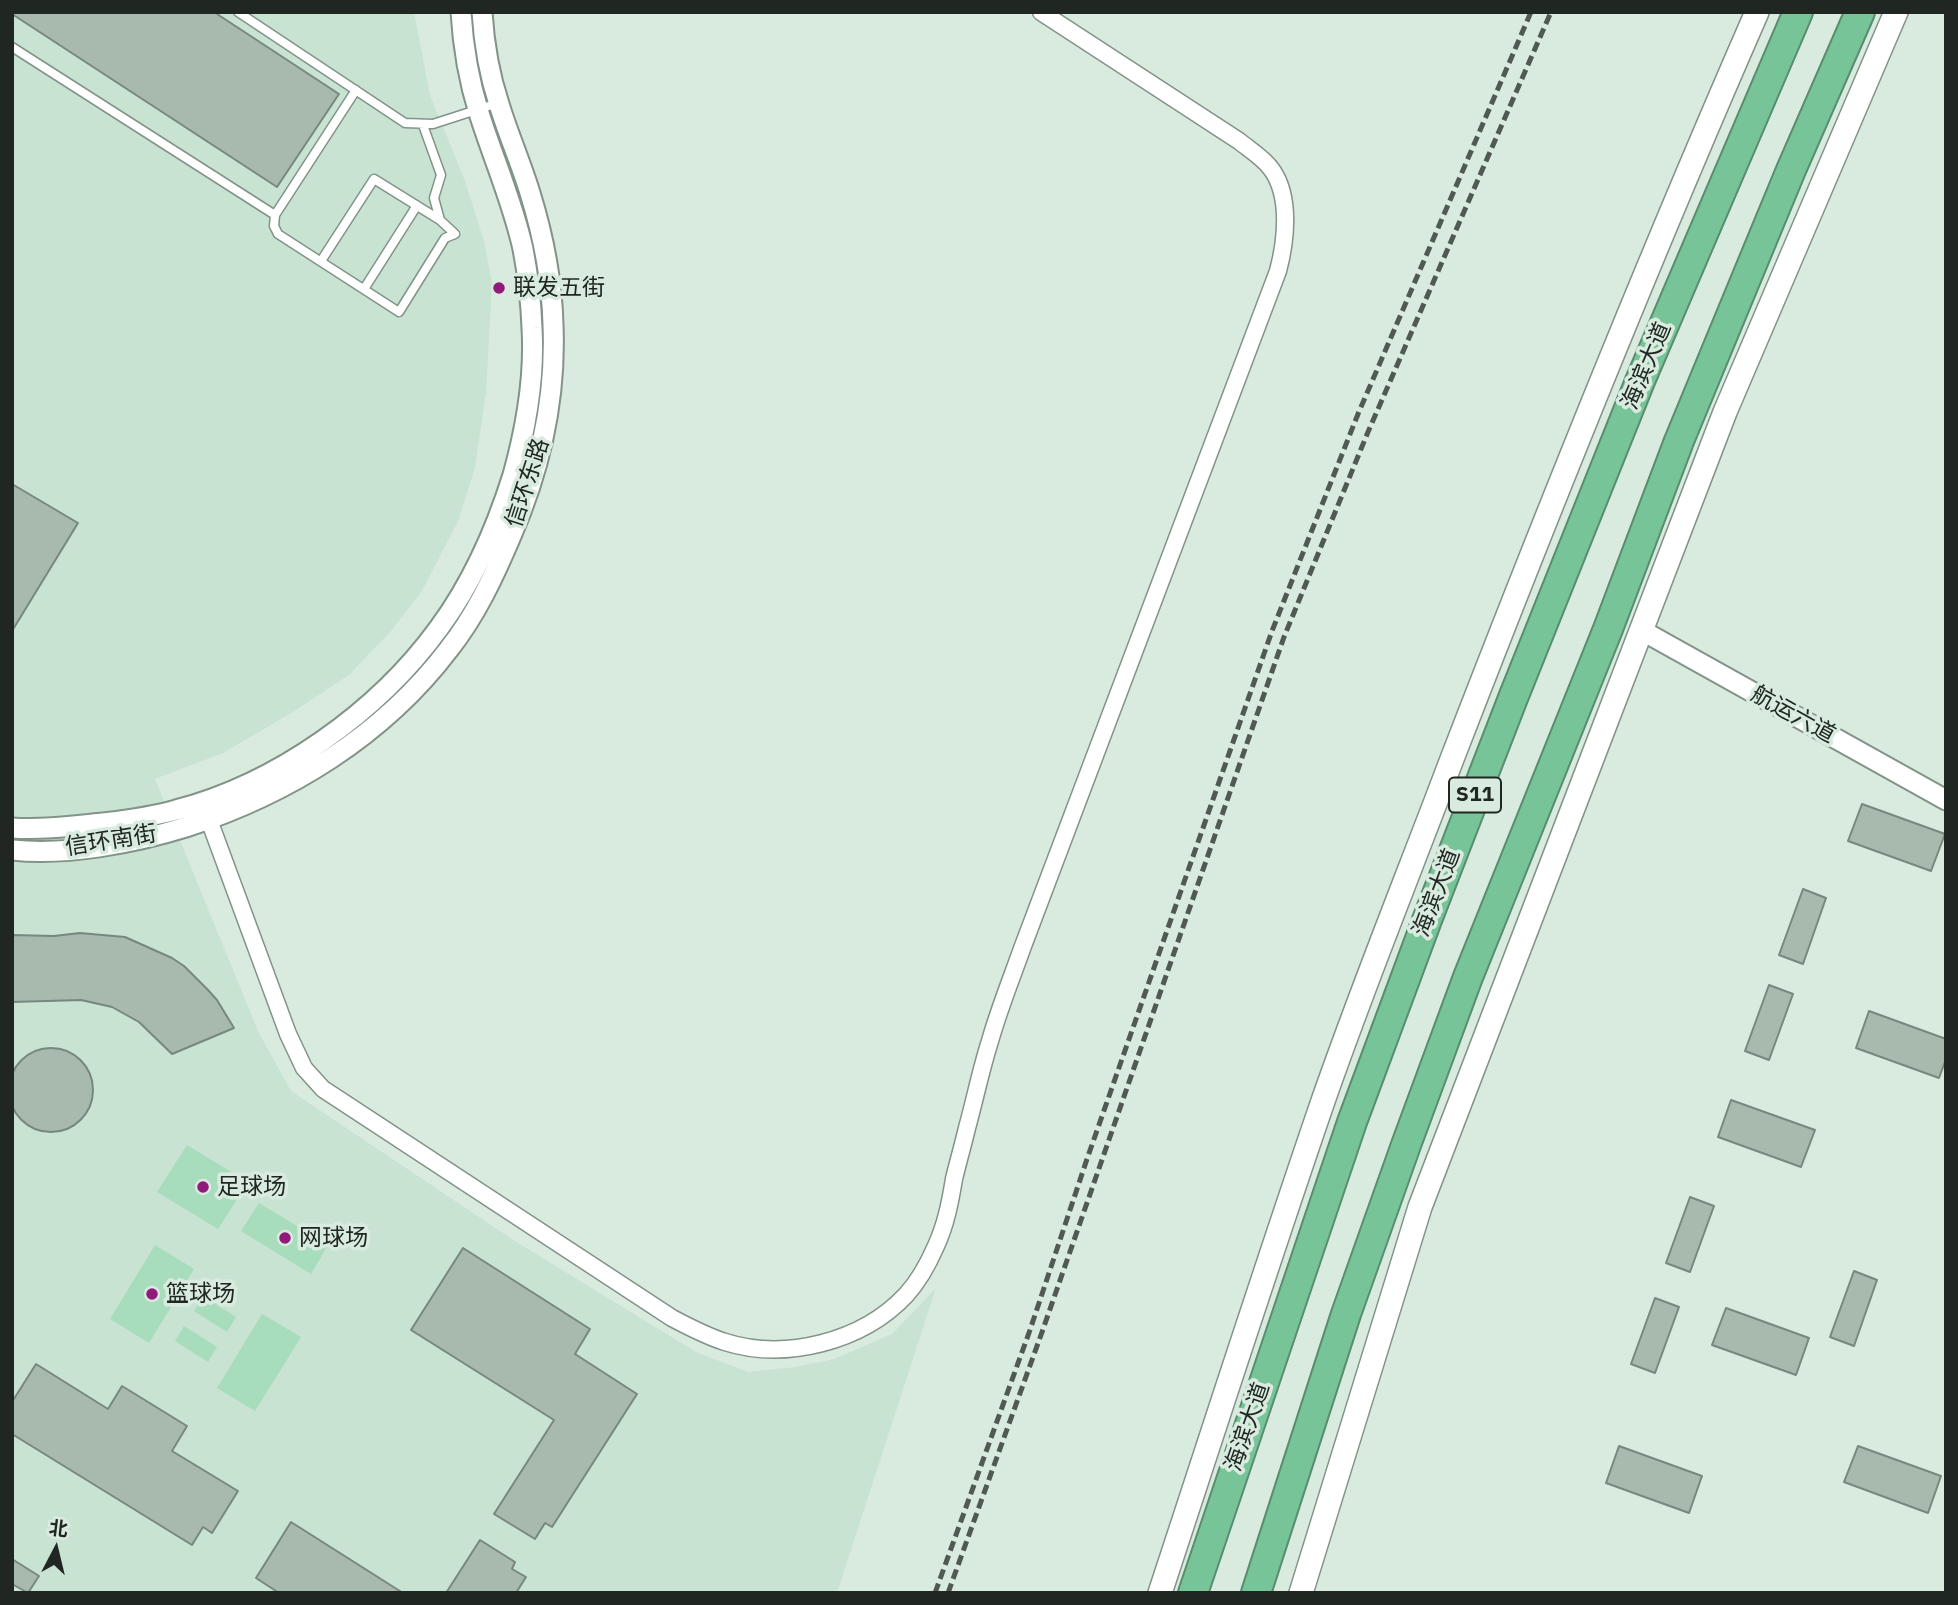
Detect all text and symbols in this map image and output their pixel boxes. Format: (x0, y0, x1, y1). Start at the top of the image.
place label: 联发五街 (513, 274, 605, 302)
marker: 联发五街 (491, 280, 507, 296)
street label: 海滨大道 (1616, 318, 1678, 414)
street label: 信环东路 (501, 435, 555, 531)
street label: 航运六道 (1746, 681, 1840, 749)
road number: S11 (1449, 778, 1501, 812)
street label: 信环南街 (63, 820, 159, 862)
street label: 海滨大道 (1408, 845, 1466, 941)
place label: 足球场 (217, 1173, 286, 1201)
marker: 足球场 (195, 1179, 211, 1195)
place label: 网球场 (299, 1224, 368, 1252)
marker: 网球场 (277, 1230, 293, 1246)
place label: 篮球场 (166, 1280, 235, 1308)
marker: 篮球场 (144, 1286, 160, 1302)
street label: 海滨大道 (1220, 1379, 1276, 1475)
north arrow (21, 1514, 91, 1584)
text: 北 (48, 1515, 69, 1541)

